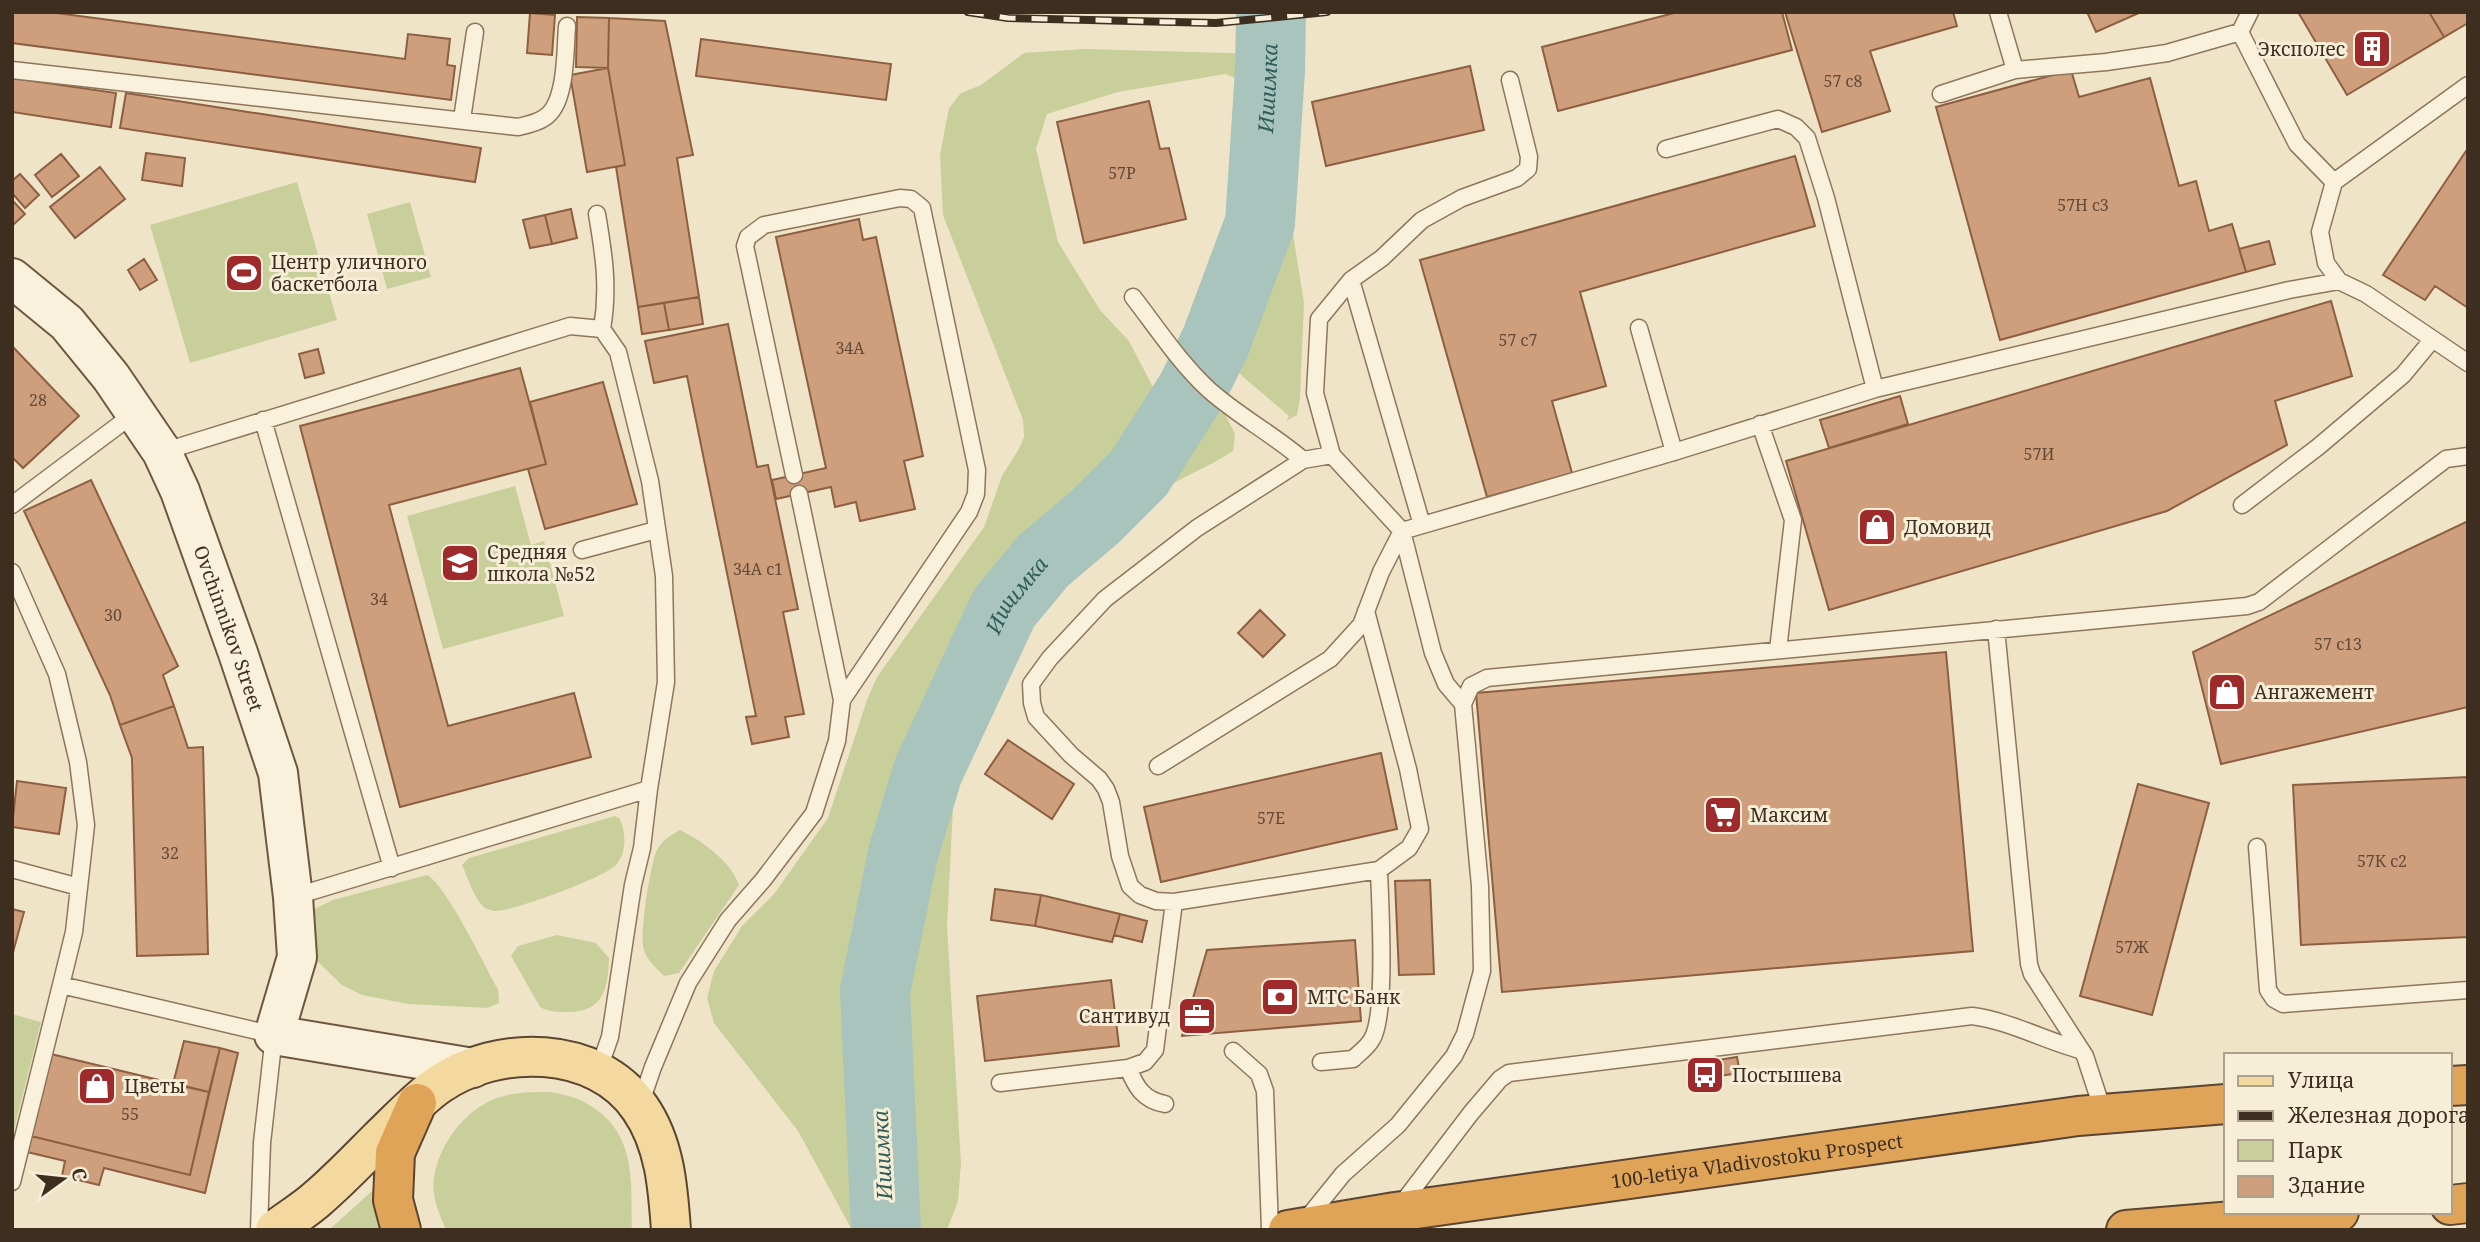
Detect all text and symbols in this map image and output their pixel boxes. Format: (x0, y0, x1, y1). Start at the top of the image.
building icon: Эксполес (2351, 28, 2393, 70)
place label: Эксполес (2258, 36, 2345, 62)
water label: Ишимка (1251, 43, 1283, 135)
house number: 57 с8 (1824, 70, 1862, 92)
house number: 57Р (1108, 162, 1136, 184)
house number: 57Н с3 (2057, 194, 2109, 216)
place label: Центр уличного баскетбола (271, 249, 427, 297)
sports icon: Центр уличного баскетбола (223, 252, 265, 294)
house number: 57 с7 (1499, 329, 1537, 351)
house number: 34А (835, 337, 865, 359)
house number: 28 (29, 389, 47, 411)
house number: 57И (2024, 443, 2054, 465)
shop icon: Домовид (1856, 506, 1898, 548)
place label: Домовид (1904, 514, 1991, 540)
place label: Средняя школа №52 (487, 539, 595, 587)
street label: Ovchinnikov Street (188, 542, 270, 715)
school or university icon: Средняя школа №52 (439, 542, 481, 584)
water label: Ишимка (978, 551, 1054, 639)
house number: 34А с1 (733, 558, 783, 580)
house number: 34 (370, 588, 388, 610)
house number: 30 (104, 604, 122, 626)
house number: 57 с13 (2314, 633, 2362, 655)
shop icon: Ангажемент (2206, 671, 2248, 713)
place label: Ангажемент (2254, 679, 2374, 705)
supermarket icon: Максим (1702, 794, 1744, 836)
place label: Максим (1750, 802, 1828, 828)
house number: 57Е (1257, 807, 1285, 829)
house number: 32 (161, 842, 179, 864)
house number: 57К с2 (2357, 850, 2407, 872)
house number: 57Ж (2115, 936, 2149, 958)
bank icon: МТС Банк (1259, 976, 1301, 1018)
place label: МТС Банк (1307, 984, 1401, 1010)
office icon: Сантивуд (1176, 995, 1218, 1037)
place label: Сантивуд (1079, 1003, 1170, 1029)
legend (2224, 1053, 2452, 1214)
bus stop icon: Постышева (1684, 1054, 1726, 1096)
place label: Постышева (1732, 1062, 1842, 1088)
shop icon: Цветы (76, 1065, 118, 1107)
text: Улица (2288, 1066, 2355, 1094)
place label: Цветы (124, 1073, 185, 1099)
text: Железная дорога (2287, 1101, 2470, 1129)
house number: 55 (121, 1103, 139, 1125)
water label: Ишимка (866, 1110, 898, 1202)
street label: 100-letiya Vladivostoku Prospect (1609, 1128, 1905, 1194)
text: Парк (2288, 1136, 2343, 1164)
north arrow (28, 1144, 98, 1214)
text: С (65, 1165, 94, 1184)
text: Здание (2288, 1171, 2365, 1199)

